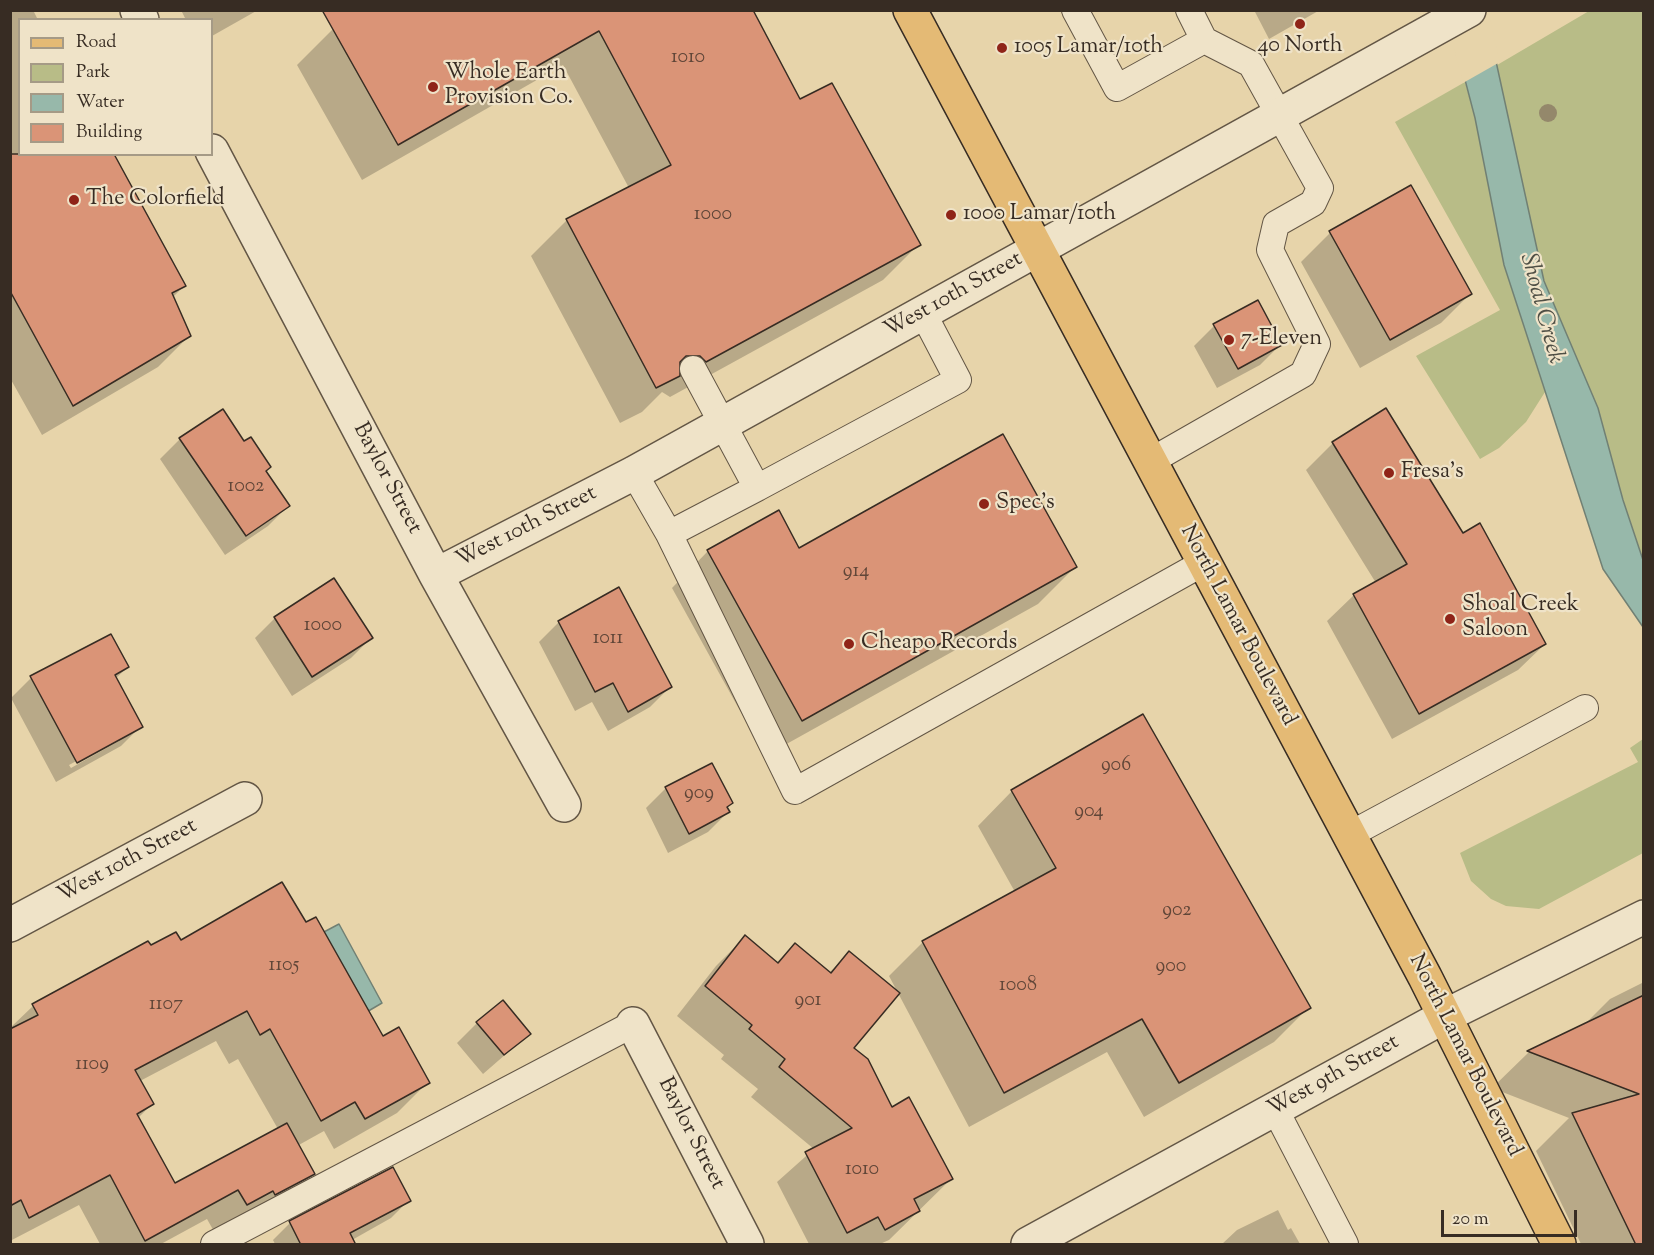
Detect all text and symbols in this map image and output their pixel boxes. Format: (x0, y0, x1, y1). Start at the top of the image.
marker: 40 North (1293, 17, 1307, 31)
legend (18, 18, 213, 156)
text: Road (76, 30, 116, 56)
place label: 40 North (1257, 34, 1343, 60)
place label: 1005 Lamar/10th (1014, 35, 1163, 61)
marker: 1005 Lamar/10th (995, 41, 1009, 55)
house number: 1010 (671, 47, 705, 71)
text: Park (76, 60, 110, 86)
place label: Whole Earth Provision Co. (445, 61, 573, 112)
marker: Whole Earth Provision Co. (426, 80, 440, 94)
text: Water (76, 90, 124, 116)
text: Building (76, 120, 142, 146)
place label: The Colorfield (86, 187, 225, 213)
marker: The Colorfield (67, 193, 81, 207)
place label: 1000 Lamar/10th (963, 202, 1116, 228)
house number: 1000 (694, 204, 732, 228)
marker: 1000 Lamar/10th (944, 208, 958, 222)
street label: West 10th Street (880, 247, 1028, 345)
water label: Shoal Creek (1511, 251, 1569, 367)
place label: 7-Eleven (1241, 327, 1322, 353)
marker: 7-Eleven (1222, 333, 1236, 347)
street label: Baylor Street (346, 419, 426, 539)
place label: Fresa's (1401, 460, 1464, 486)
marker: Fresa's (1382, 466, 1396, 480)
house number: 1002 (228, 476, 264, 500)
street label: West 10th Street (452, 481, 602, 575)
place label: Spec's (996, 491, 1055, 517)
marker: Spec's (977, 497, 991, 511)
street label: North Lamar Boulevard (1173, 521, 1301, 731)
house number: 914 (843, 561, 869, 585)
place label: Shoal Creek Saloon (1462, 593, 1579, 644)
marker: Shoal Creek Saloon (1443, 612, 1457, 626)
house number: 1000 (304, 615, 342, 639)
house number: 1011 (593, 628, 623, 652)
place label: Cheapo Records (861, 631, 1017, 657)
marker: Cheapo Records (842, 637, 856, 651)
house number: 906 (1101, 755, 1131, 779)
house number: 909 (684, 783, 714, 807)
house number: 904 (1074, 801, 1104, 825)
street label: West 10th Street (54, 814, 202, 910)
house number: 902 (1162, 900, 1192, 924)
street label: North Lamar Boulevard (1402, 950, 1526, 1162)
house number: 1105 (269, 955, 299, 979)
house number: 900 (1156, 956, 1186, 980)
house number: 1008 (999, 975, 1037, 999)
house number: 901 (795, 990, 821, 1014)
house number: 1107 (149, 994, 183, 1018)
street label: West 9th Street (1264, 1030, 1404, 1124)
house number: 1109 (75, 1054, 109, 1078)
street label: Baylor Street (650, 1074, 730, 1194)
house number: 1010 (845, 1159, 879, 1183)
scale bar (1444, 1198, 1580, 1236)
text: 20 m (1452, 1207, 1489, 1233)

